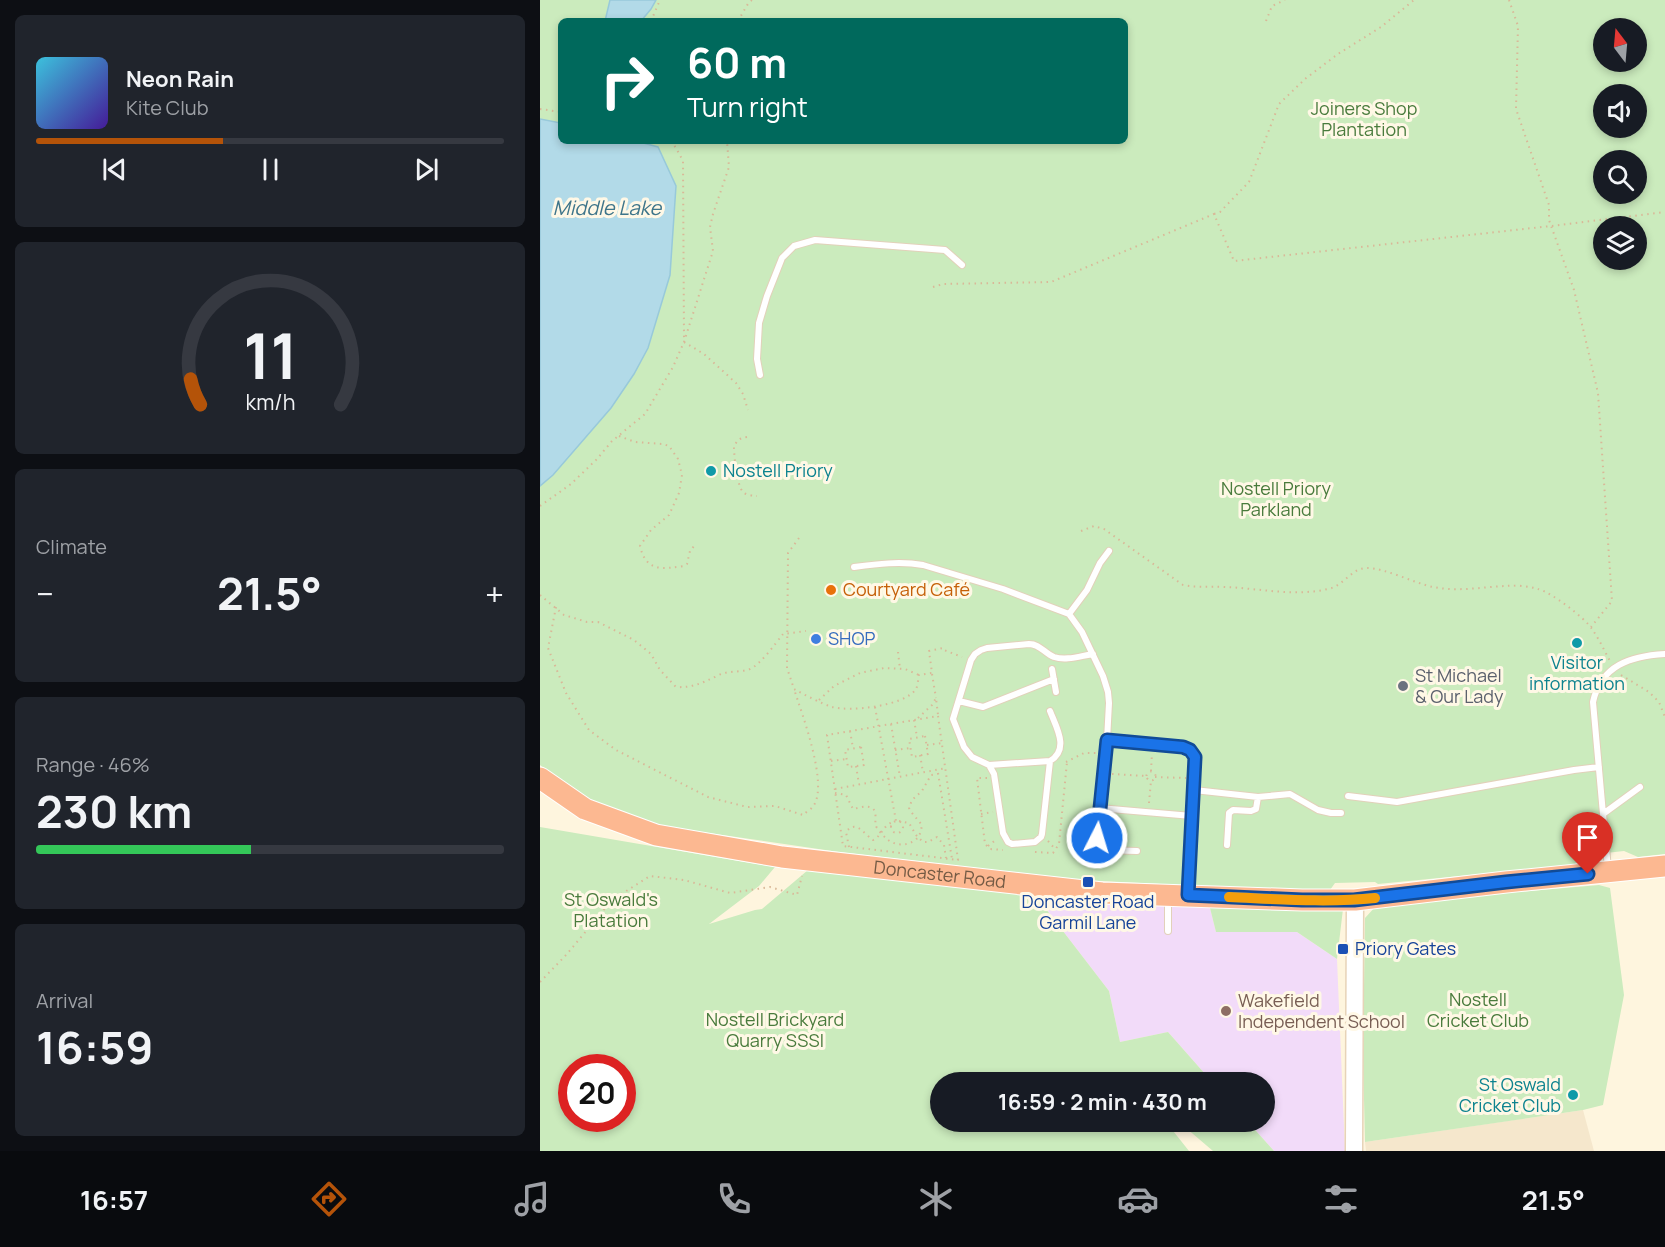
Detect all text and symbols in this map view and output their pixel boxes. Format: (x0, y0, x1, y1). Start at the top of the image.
north arrow (1593, 18, 1647, 72)
map controls (1593, 18, 1647, 270)
text: 60 m (687, 33, 787, 91)
icon: right (588, 42, 666, 120)
text: Neon Rain (126, 64, 234, 94)
button: sound (1593, 84, 1647, 138)
text: Turn right (687, 88, 808, 125)
text: Kite Club (126, 94, 209, 121)
park label: Joiners Shop Plantation (1311, 96, 1417, 141)
button: search (1593, 150, 1647, 204)
icon: previous (98, 153, 131, 186)
icon: pause (254, 153, 287, 186)
icon: next (410, 153, 443, 186)
water label: Middle Lake (553, 194, 662, 221)
button: layers (1593, 216, 1647, 270)
text: 11 (243, 312, 297, 398)
text: km/h (245, 388, 295, 417)
place label: Nostell Priory (723, 458, 833, 482)
marker: Nostell Priory (704, 464, 718, 478)
park label: Nostell Priory Parkland (1221, 476, 1331, 521)
text: Climate (36, 533, 107, 560)
text: 21.5° (217, 562, 322, 624)
text: − (36, 571, 54, 616)
text: + (485, 571, 504, 616)
place label: Courtyard Café (843, 577, 970, 601)
marker: Courtyard Café (824, 583, 838, 597)
place label: SHOP (828, 626, 875, 650)
marker: SHOP (809, 632, 823, 646)
marker: Visitor information (1570, 636, 1584, 650)
place label: Visitor information (1529, 650, 1625, 695)
place label: St Michael & Our Lady (1415, 663, 1504, 708)
marker: St Michael & Our Lady (1396, 679, 1410, 693)
text: Range · 46% (36, 751, 150, 778)
text: 230 km (36, 780, 192, 842)
position arrow (1065, 806, 1129, 870)
pin (1562, 812, 1613, 874)
icon: arrive (1571, 821, 1604, 854)
street label: Doncaster Road (873, 854, 1007, 893)
marker: Doncaster Road Garmil Lane (1081, 875, 1095, 889)
park label: St Oswald's Platation (564, 887, 658, 932)
place label: Doncaster Road Garmil Lane (1022, 889, 1154, 934)
place label: Priory Gates (1355, 936, 1456, 960)
marker: Priory Gates (1336, 942, 1350, 956)
text: Arrival (36, 987, 93, 1014)
park label: Nostell Cricket Club (1427, 987, 1529, 1032)
place label: Wakefield Independent School (1238, 988, 1405, 1033)
marker: Wakefield Independent School (1219, 1004, 1233, 1018)
park label: Nostell Brickyard Quarry SSSI (706, 1007, 844, 1052)
text: 16:59 (36, 1016, 153, 1078)
speed limit sign: 20 (558, 1054, 636, 1132)
place label: St Oswald Cricket Club (1459, 1072, 1561, 1117)
text: 16:59 · 2 min · 430 m (998, 1087, 1207, 1117)
marker: St Oswald Cricket Club (1566, 1088, 1580, 1102)
icon: directions (308, 1178, 350, 1220)
icon: music (511, 1178, 553, 1220)
icon: phone (713, 1178, 755, 1220)
icon: climate (915, 1178, 957, 1220)
icon: car (1117, 1178, 1159, 1220)
icon: filters (1320, 1178, 1362, 1220)
text: 16:57 (80, 1181, 148, 1218)
text: 21.5° (1522, 1181, 1585, 1218)

